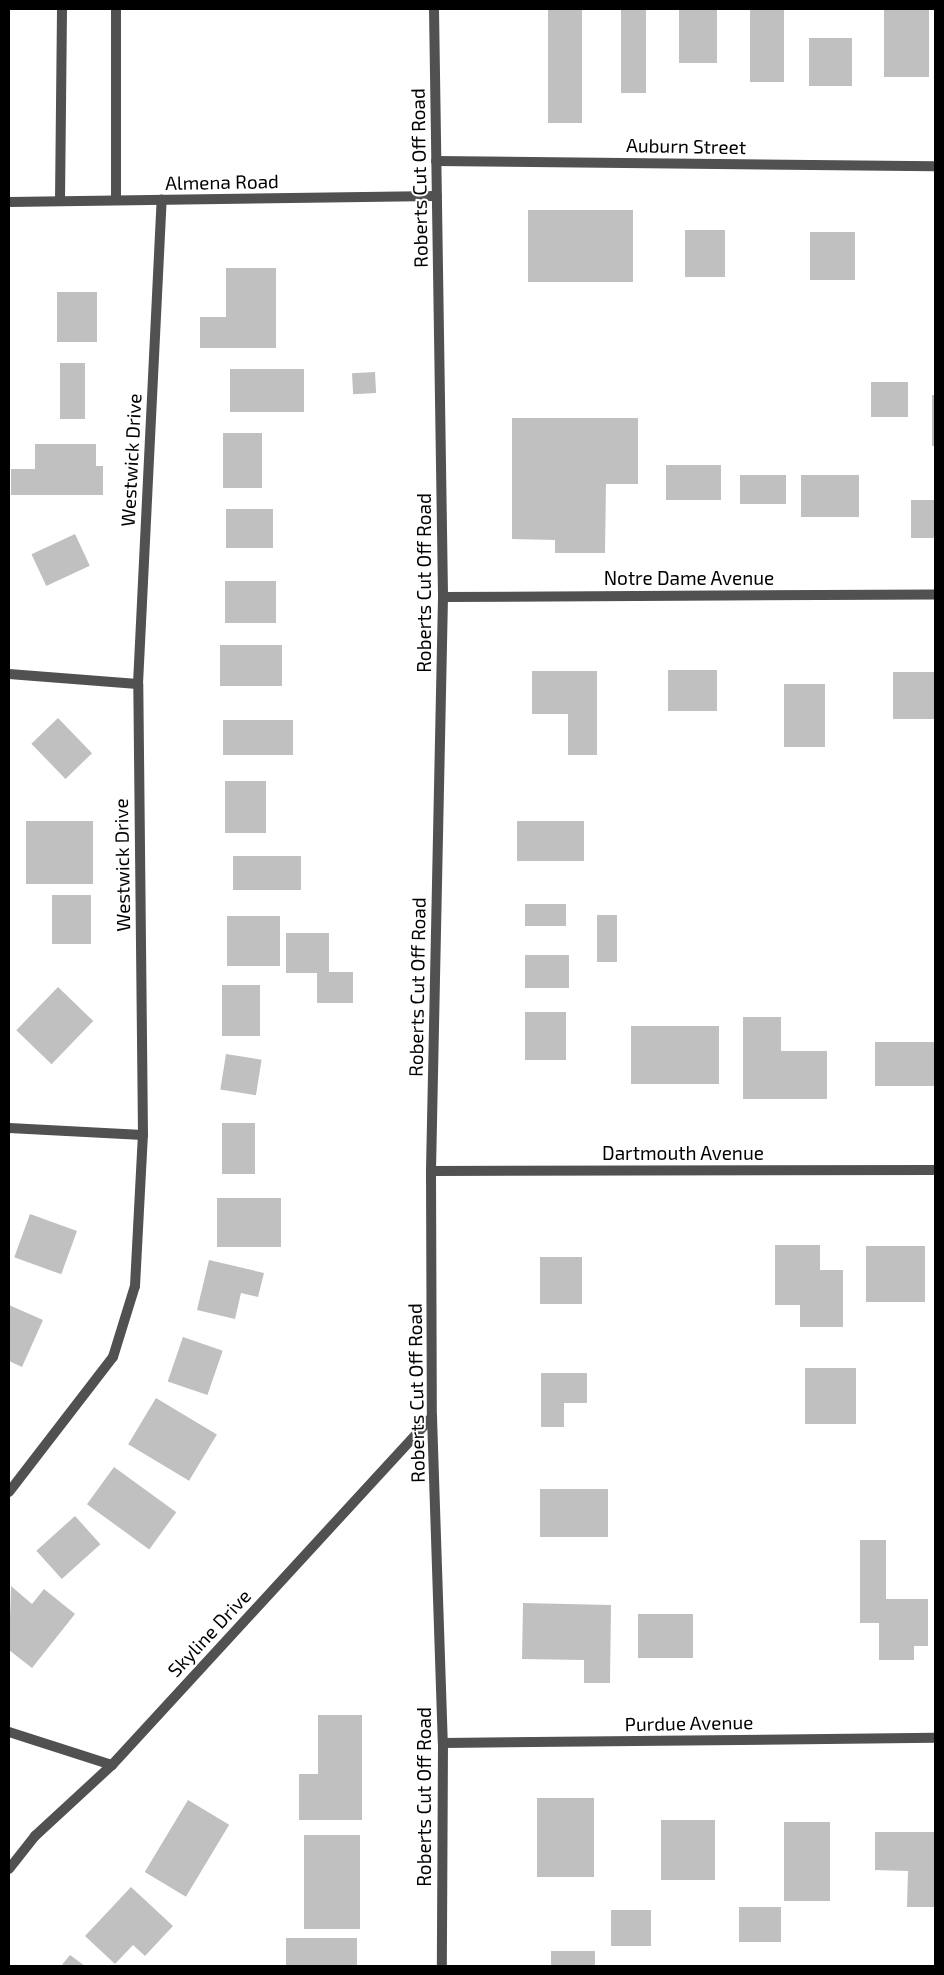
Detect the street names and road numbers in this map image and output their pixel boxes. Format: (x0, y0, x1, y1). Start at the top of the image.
street label: Roberts Cut Off Road (406, 88, 432, 268)
street label: Auburn Street (626, 134, 746, 158)
street label: Almena Road (165, 170, 279, 194)
street label: Westwick Drive (116, 393, 146, 527)
street label: Roberts Cut Off Road (413, 493, 435, 673)
street label: Notre Dame Avenue (603, 567, 775, 589)
street label: Westwick Drive (109, 798, 135, 932)
street label: Roberts Cut Off Road (404, 897, 430, 1077)
street label: Dartmouth Avenue (602, 1142, 764, 1164)
street label: Roberts Cut Off Road (403, 1303, 429, 1483)
street label: Skyline Drive (163, 1585, 255, 1681)
street label: Roberts Cut Off Road (413, 1707, 435, 1887)
street label: Purdue Avenue (624, 1710, 754, 1736)

